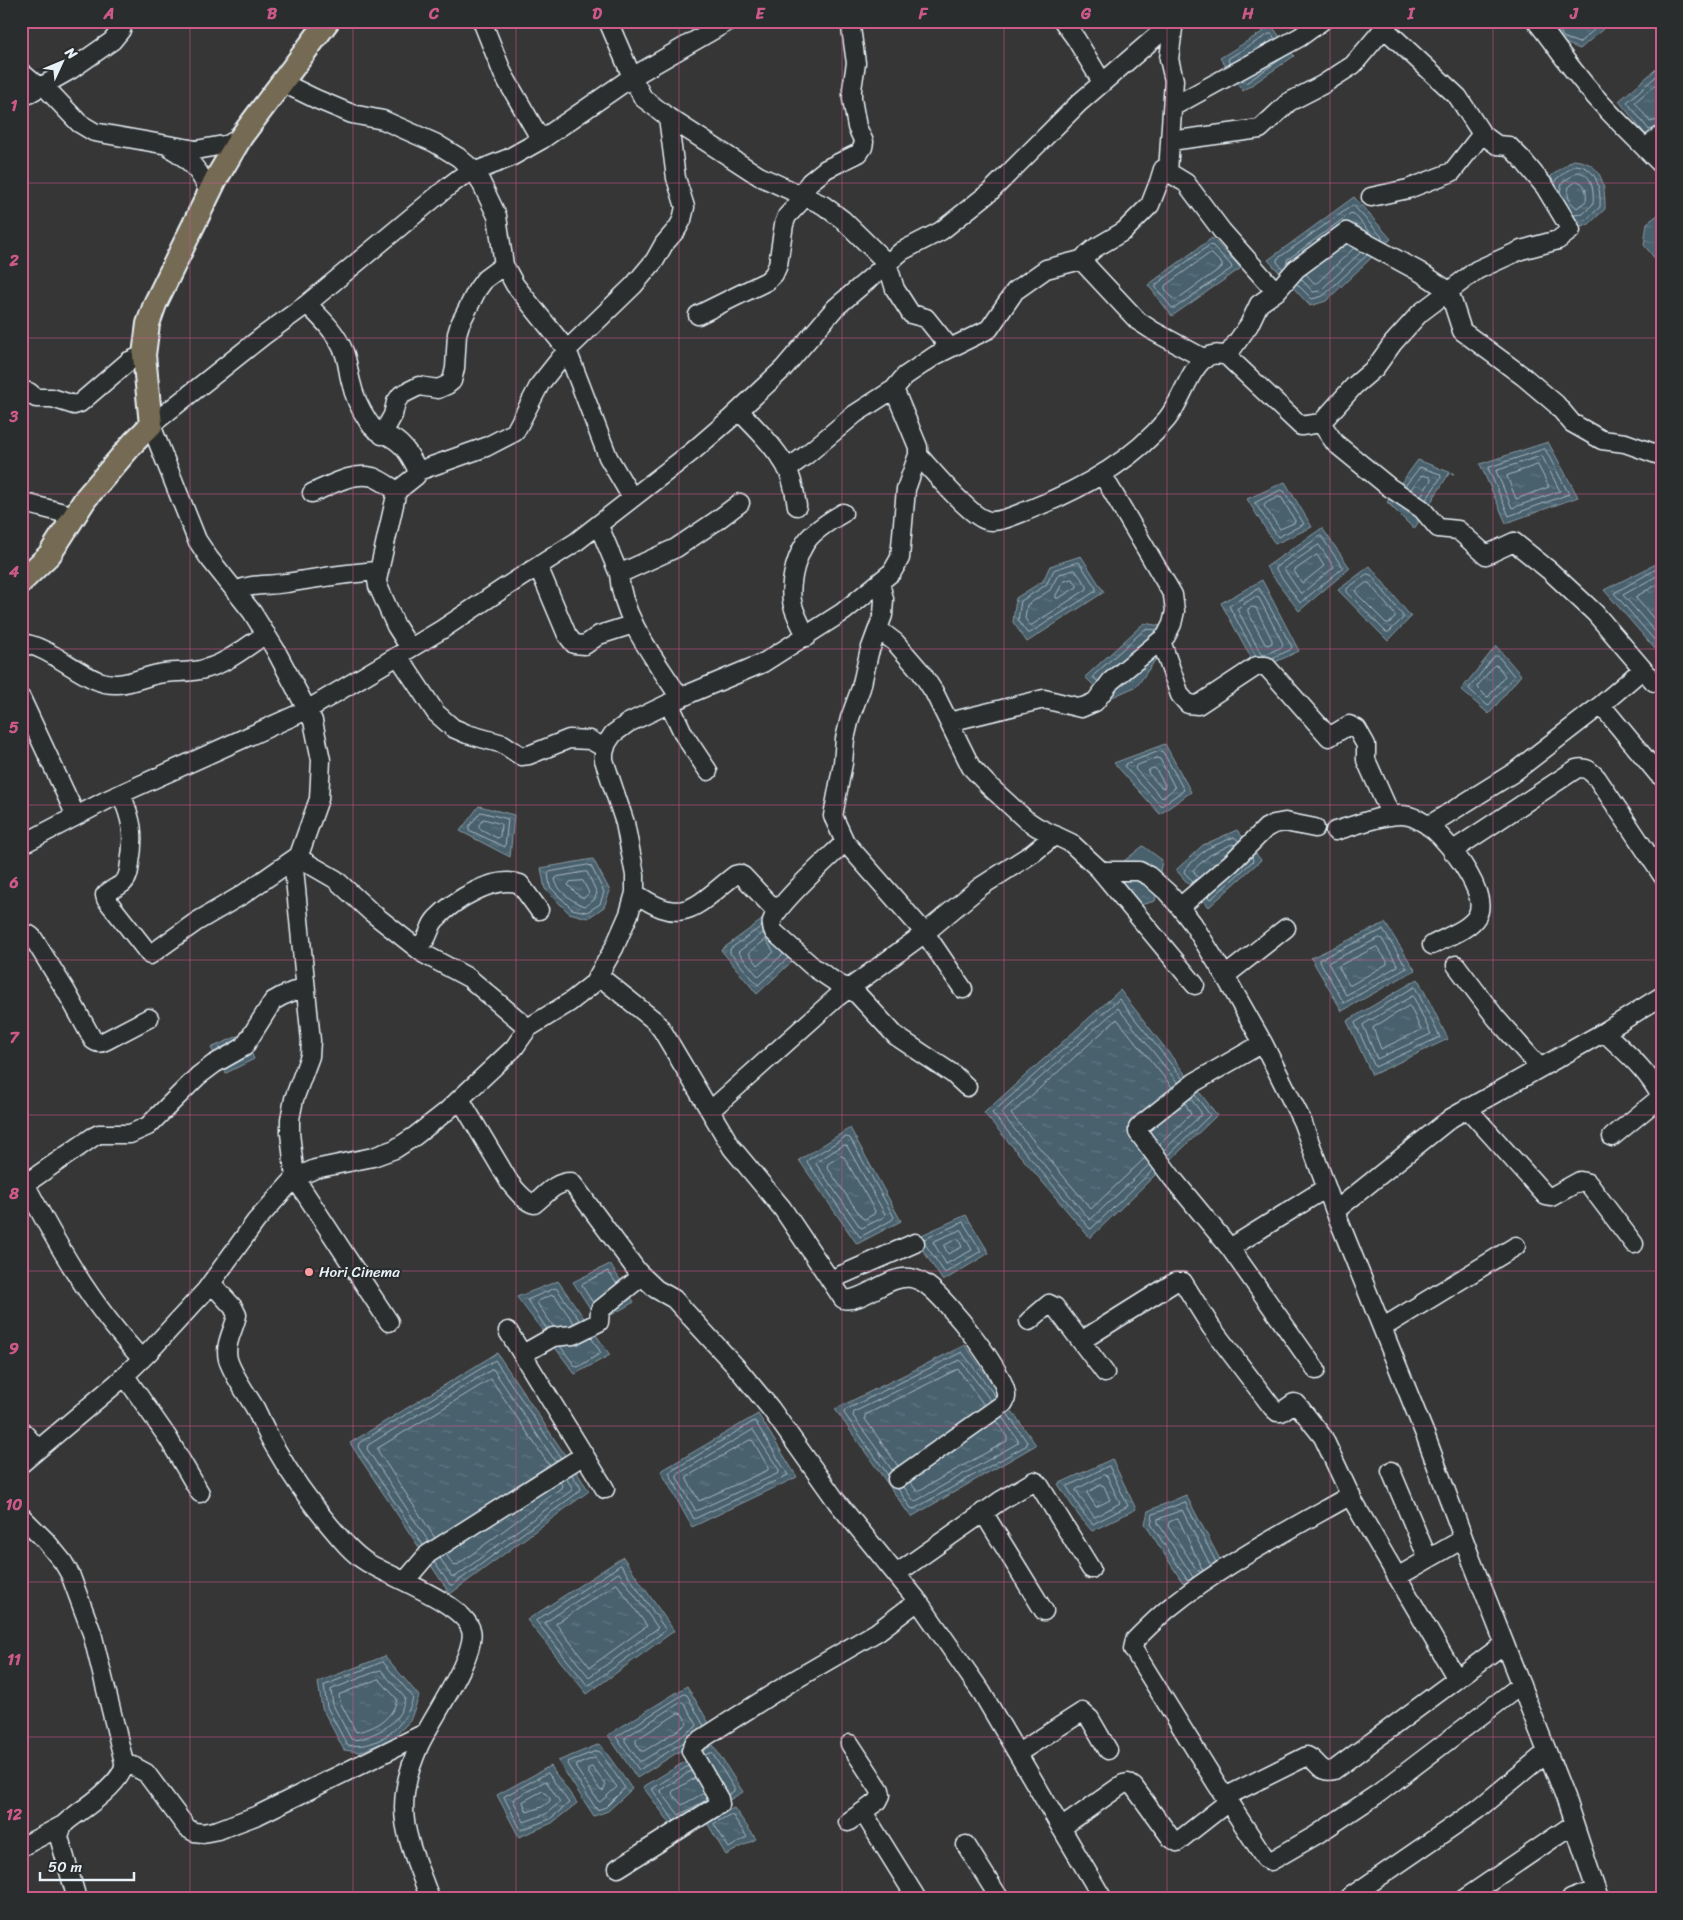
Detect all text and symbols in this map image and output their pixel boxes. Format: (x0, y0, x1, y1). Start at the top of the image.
text: A (103, 0, 114, 28)
text: B (267, 0, 278, 28)
text: C (428, 0, 440, 28)
text: D (592, 0, 602, 28)
text: E (756, 0, 766, 28)
text: F (918, 0, 929, 28)
text: G (1080, 0, 1092, 28)
text: H (1241, 0, 1254, 28)
text: I (1407, 0, 1416, 28)
text: J (1569, 0, 1579, 28)
north arrow (38, 38, 88, 88)
text: N (58, 40, 84, 66)
text: 1 (11, 91, 18, 120)
text: 2 (8, 246, 19, 275)
text: 3 (9, 402, 19, 431)
text: 4 (8, 557, 19, 586)
text: 5 (9, 713, 19, 742)
text: 6 (8, 868, 19, 897)
text: 7 (9, 1023, 20, 1052)
text: 8 (8, 1179, 19, 1208)
place label: Hori Cinema (319, 1259, 400, 1285)
marker: Hori Cinema (303, 1266, 315, 1278)
text: 9 (9, 1334, 19, 1363)
text: 10 (6, 1490, 22, 1519)
text: 11 (7, 1645, 21, 1674)
text: 12 (6, 1800, 23, 1829)
scale bar (40, 1850, 134, 1882)
text: 50 m (48, 1854, 83, 1880)

